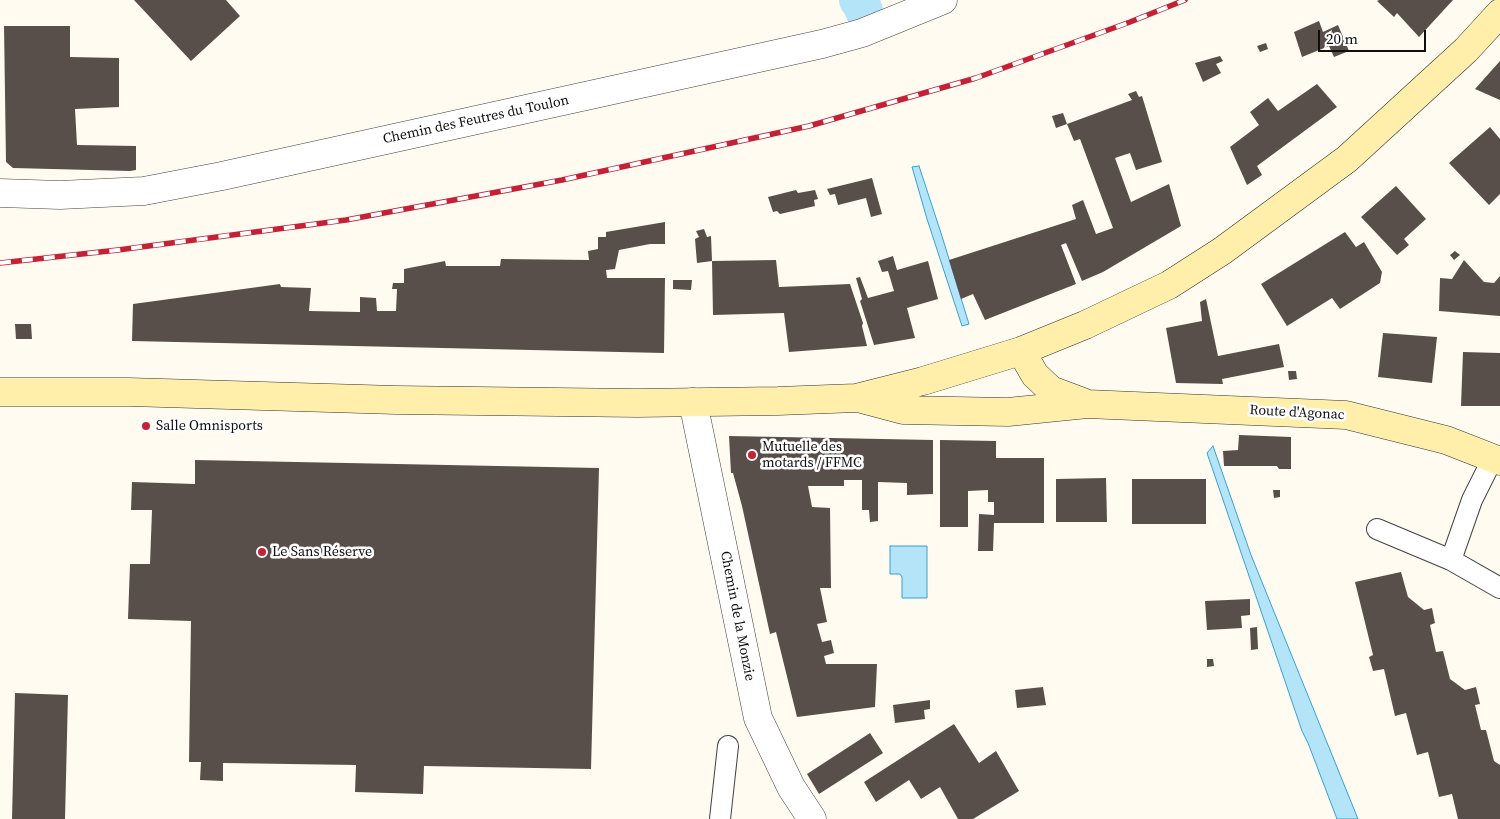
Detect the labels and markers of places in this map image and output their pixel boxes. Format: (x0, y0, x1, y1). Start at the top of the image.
place label: Salle Omnisports (156, 418, 263, 434)
marker: Salle Omnisports (140, 420, 152, 432)
place label: Mutuelle des motards / FFMC (762, 439, 862, 472)
marker: Mutuelle des motards / FFMC (746, 449, 758, 461)
place label: Le Sans Réserve (272, 544, 372, 560)
marker: Le Sans Réserve (256, 546, 268, 558)

